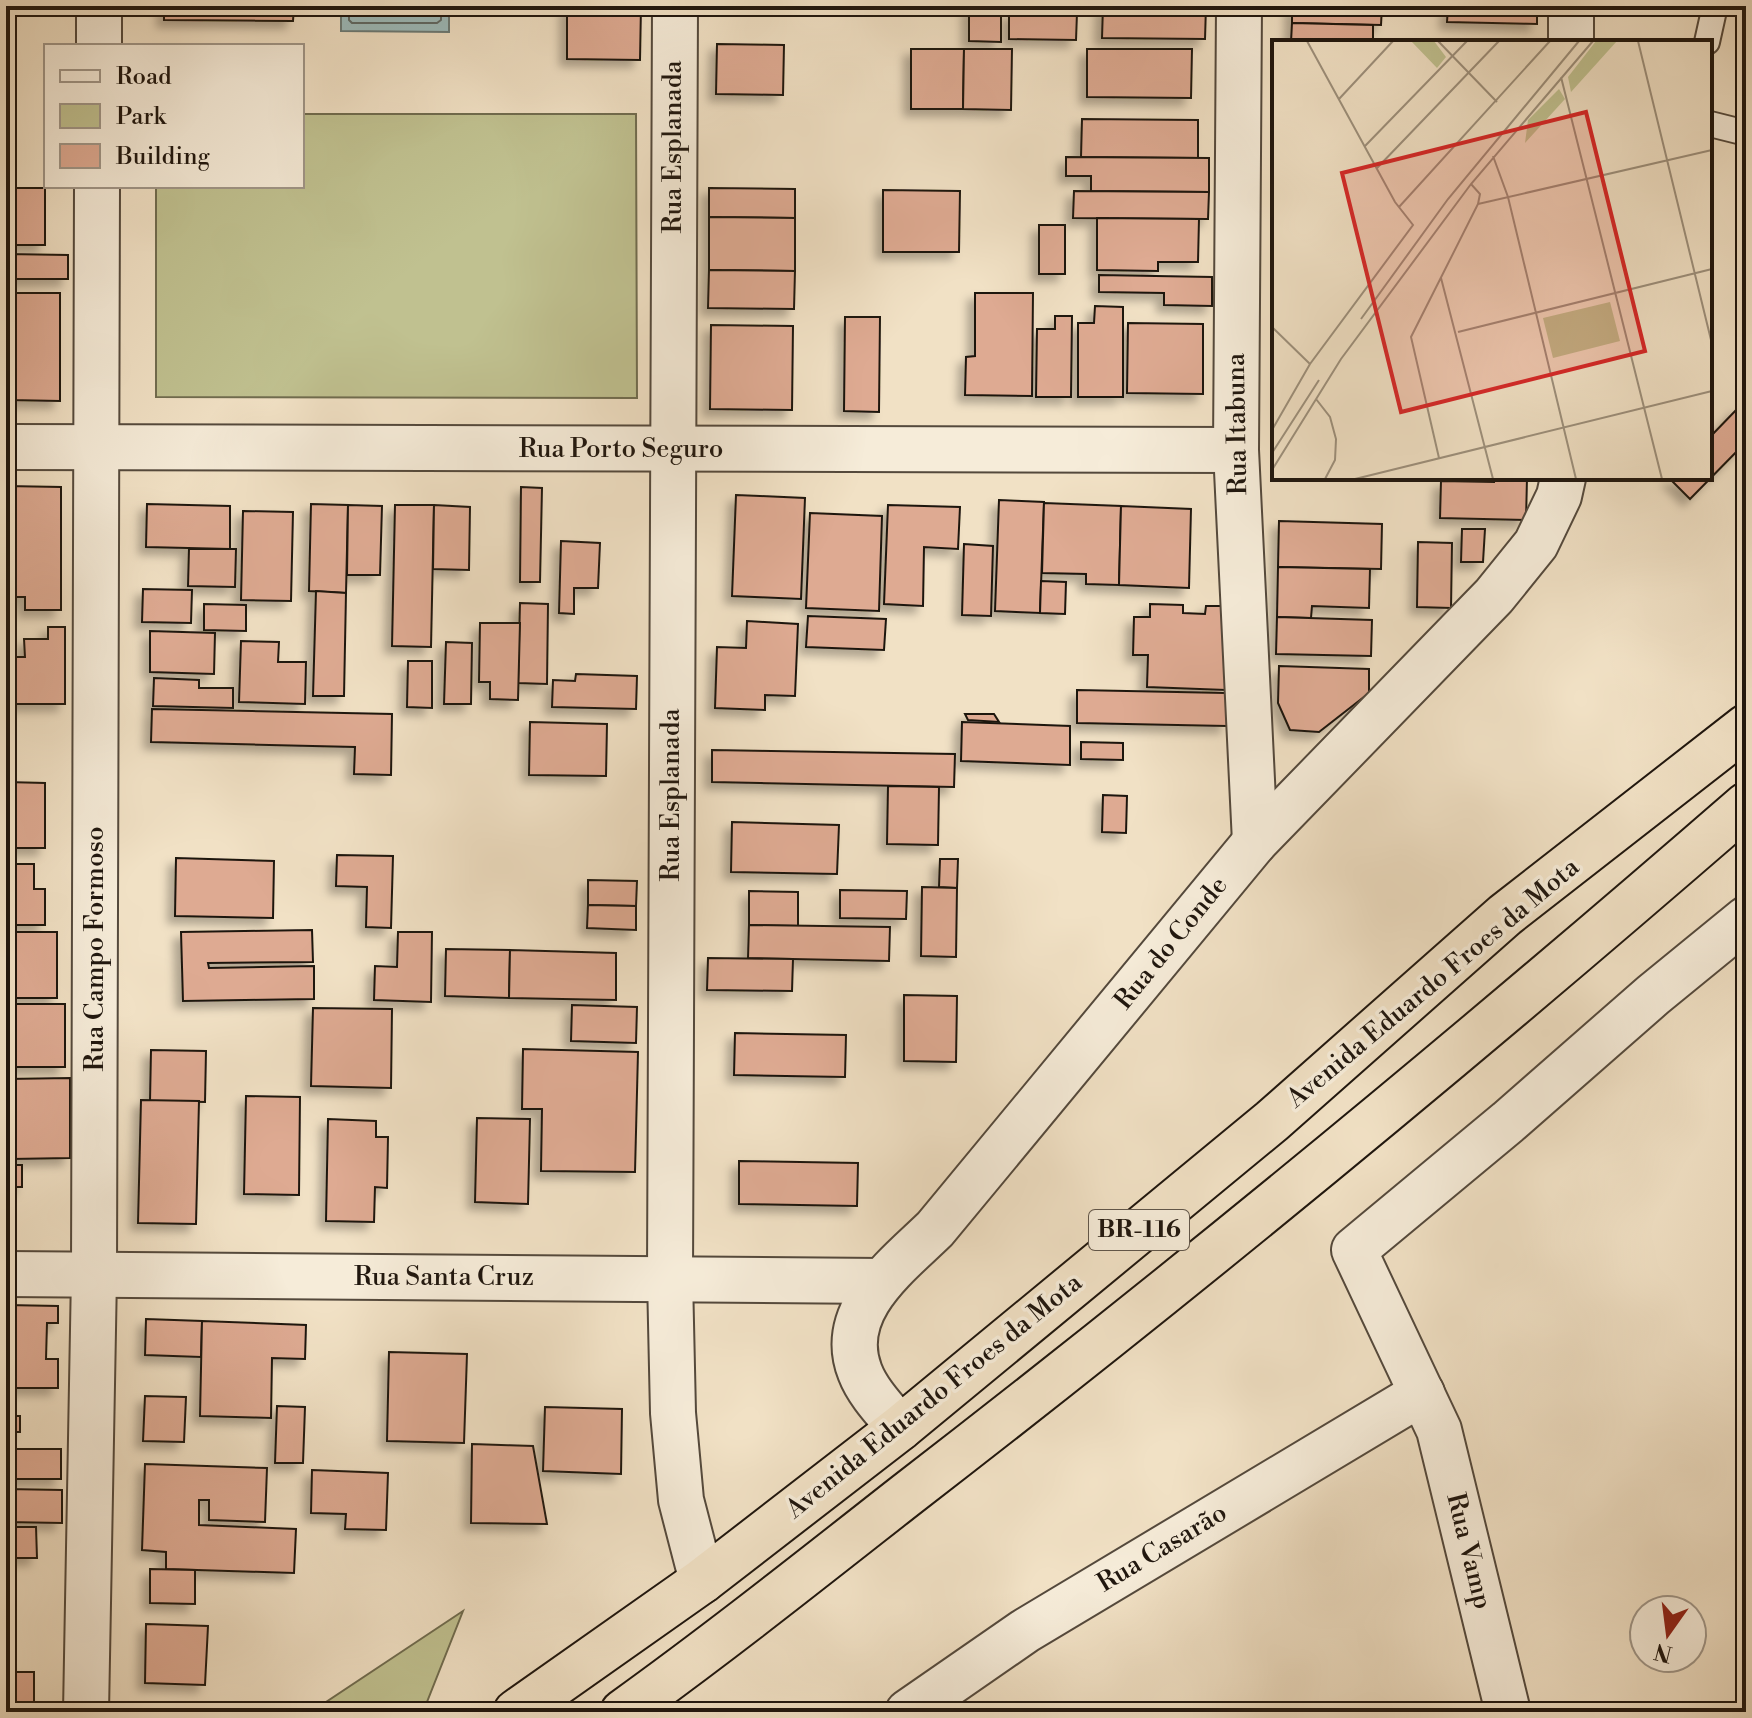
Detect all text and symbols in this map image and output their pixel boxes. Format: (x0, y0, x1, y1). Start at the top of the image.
inset map (1272, 40, 1712, 480)
legend (44, 44, 304, 188)
street label: Rua Esplanada (657, 60, 689, 234)
text: Road (116, 62, 172, 92)
text: Park (116, 102, 167, 132)
text: Building (115, 142, 210, 172)
street label: Rua Itabuna (1220, 352, 1254, 495)
street label: Rua Porto Seguro (519, 433, 723, 465)
street label: Rua Esplanada (655, 708, 687, 882)
street label: Rua Campo Formoso (79, 827, 111, 1071)
street label: Avenida Eduardo Froes da Mota (1280, 851, 1586, 1115)
street label: Rua do Conde (1108, 870, 1234, 1016)
road number: BR-116 (1089, 1210, 1189, 1250)
street label: Rua Santa Cruz (354, 1261, 534, 1293)
street label: Avenida Eduardo Froes da Mota (779, 1266, 1089, 1526)
street label: Rua Vamp (1439, 1490, 1499, 1612)
street label: Rua Casarão (1091, 1497, 1233, 1599)
north arrow (1628, 1594, 1708, 1674)
text: N (1651, 1637, 1675, 1667)

